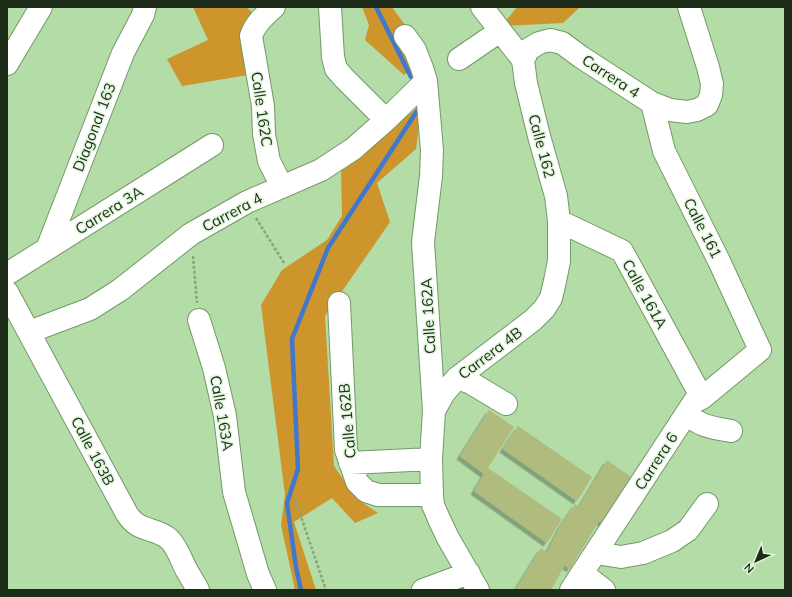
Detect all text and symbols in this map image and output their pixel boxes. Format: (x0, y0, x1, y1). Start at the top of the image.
street label: Carrera 4 (578, 50, 644, 102)
street label: Calle 162C (247, 70, 277, 148)
street label: Diagonal 163 (68, 80, 120, 174)
street label: Calle 162 (524, 112, 560, 180)
street label: Carrera 3A (72, 182, 146, 238)
street label: Carrera 4 (199, 188, 265, 236)
street label: Calle 161 (680, 195, 726, 261)
street label: Calle 161A (618, 256, 672, 332)
street label: Calle 162A (417, 277, 439, 355)
street label: Carrera 4B (454, 323, 526, 383)
street label: Calle 163A (206, 374, 238, 452)
street label: Calle 162B (334, 383, 360, 459)
street label: Calle 163B (67, 413, 119, 489)
street label: Carrera 6 (630, 428, 682, 494)
north arrow (736, 541, 776, 581)
text: N (741, 560, 757, 576)

